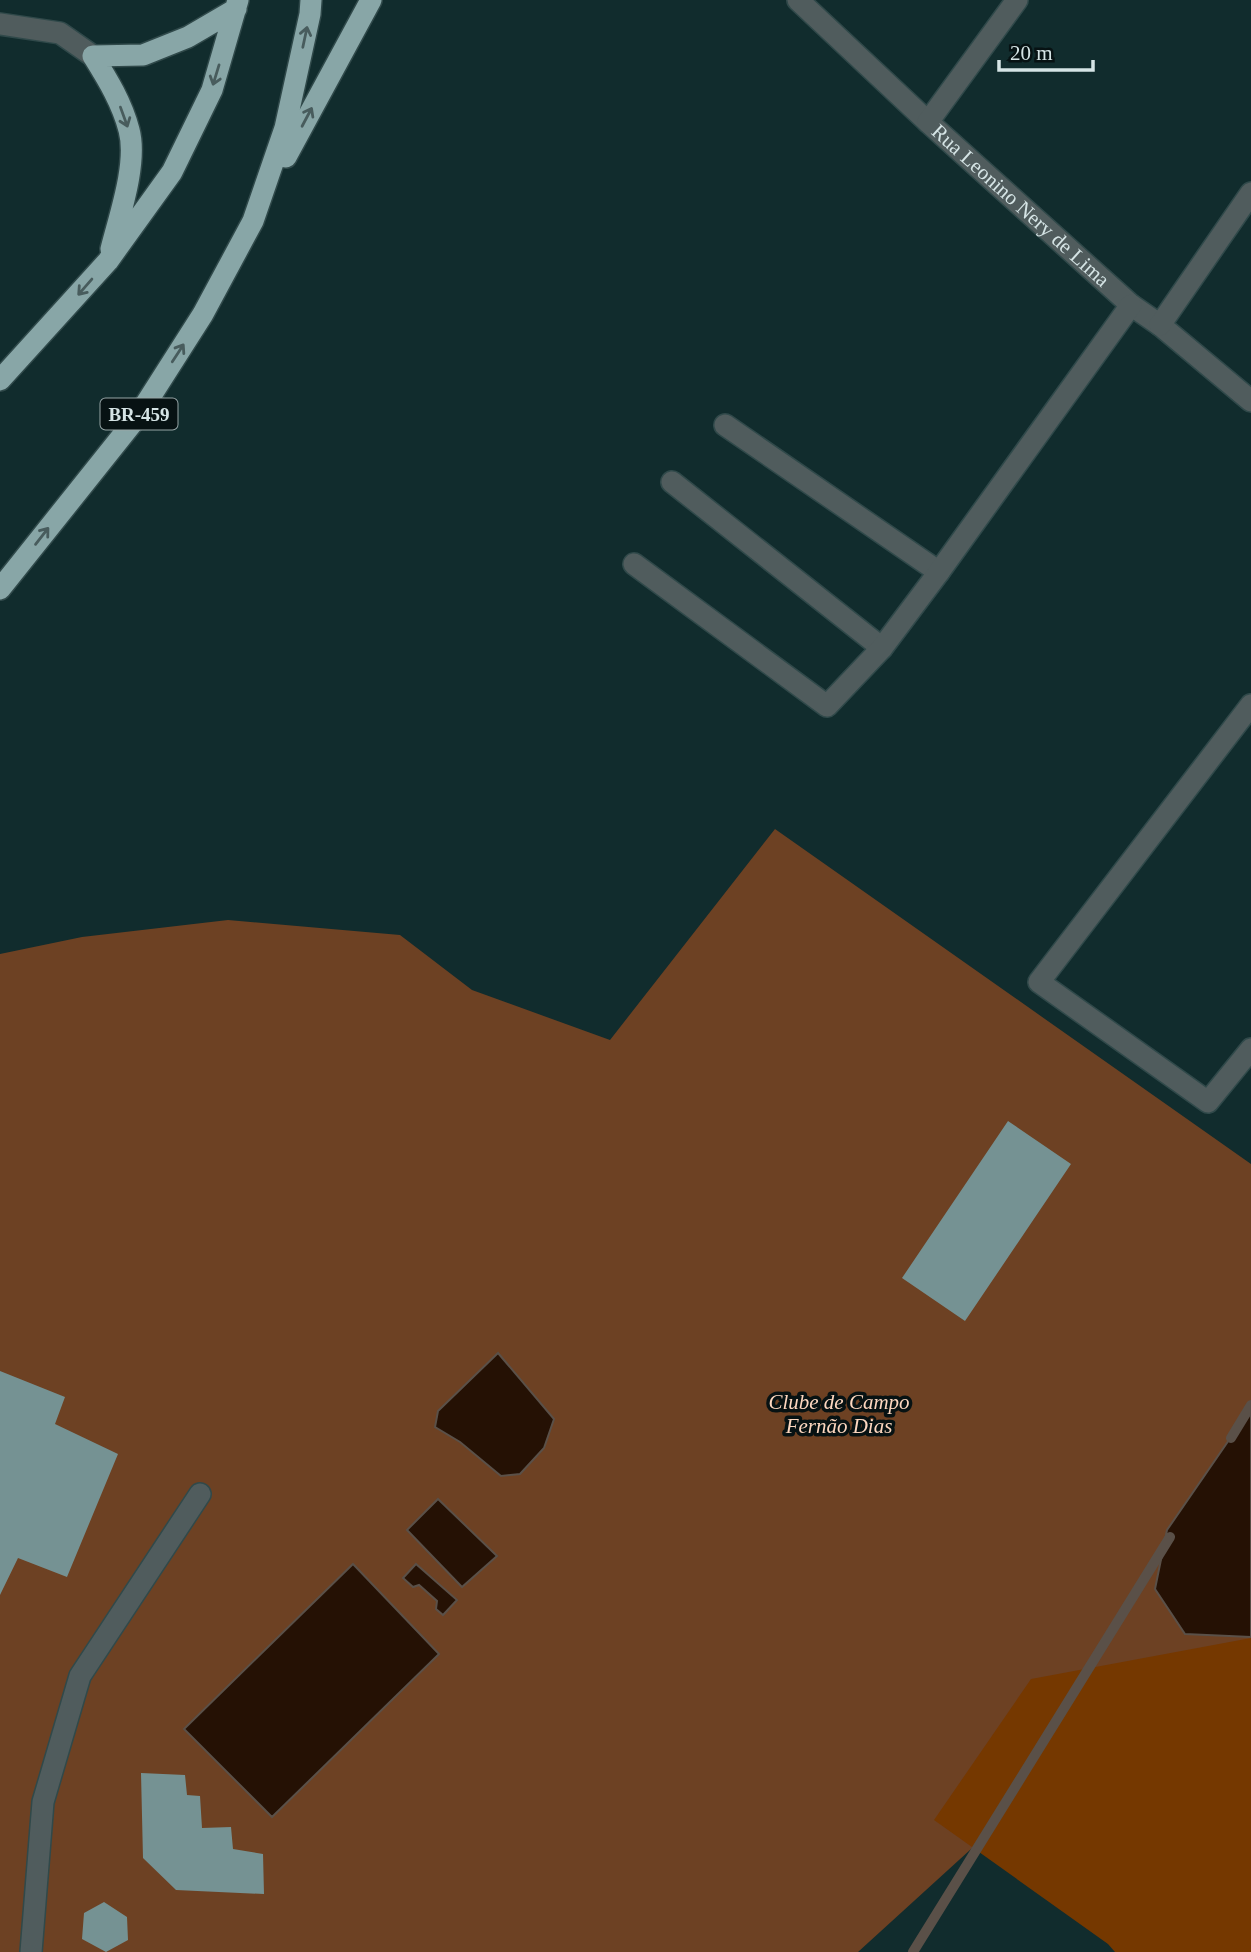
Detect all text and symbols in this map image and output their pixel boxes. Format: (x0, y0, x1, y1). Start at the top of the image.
one-way arrow (299, 26, 312, 49)
scale bar (999, 28, 1094, 72)
text: 20 m (1010, 41, 1053, 65)
one-way arrow (209, 63, 222, 85)
one-way arrow (119, 105, 132, 127)
one-way arrow (301, 107, 315, 128)
street label: Rua Leonino Nery de Lima (927, 119, 1115, 292)
one-way arrow (77, 278, 93, 296)
one-way arrow (171, 344, 185, 364)
road number: BR-459 (100, 398, 178, 430)
one-way arrow (35, 527, 50, 546)
park label: Clube de Campo Fernão Dias (768, 1390, 910, 1438)

